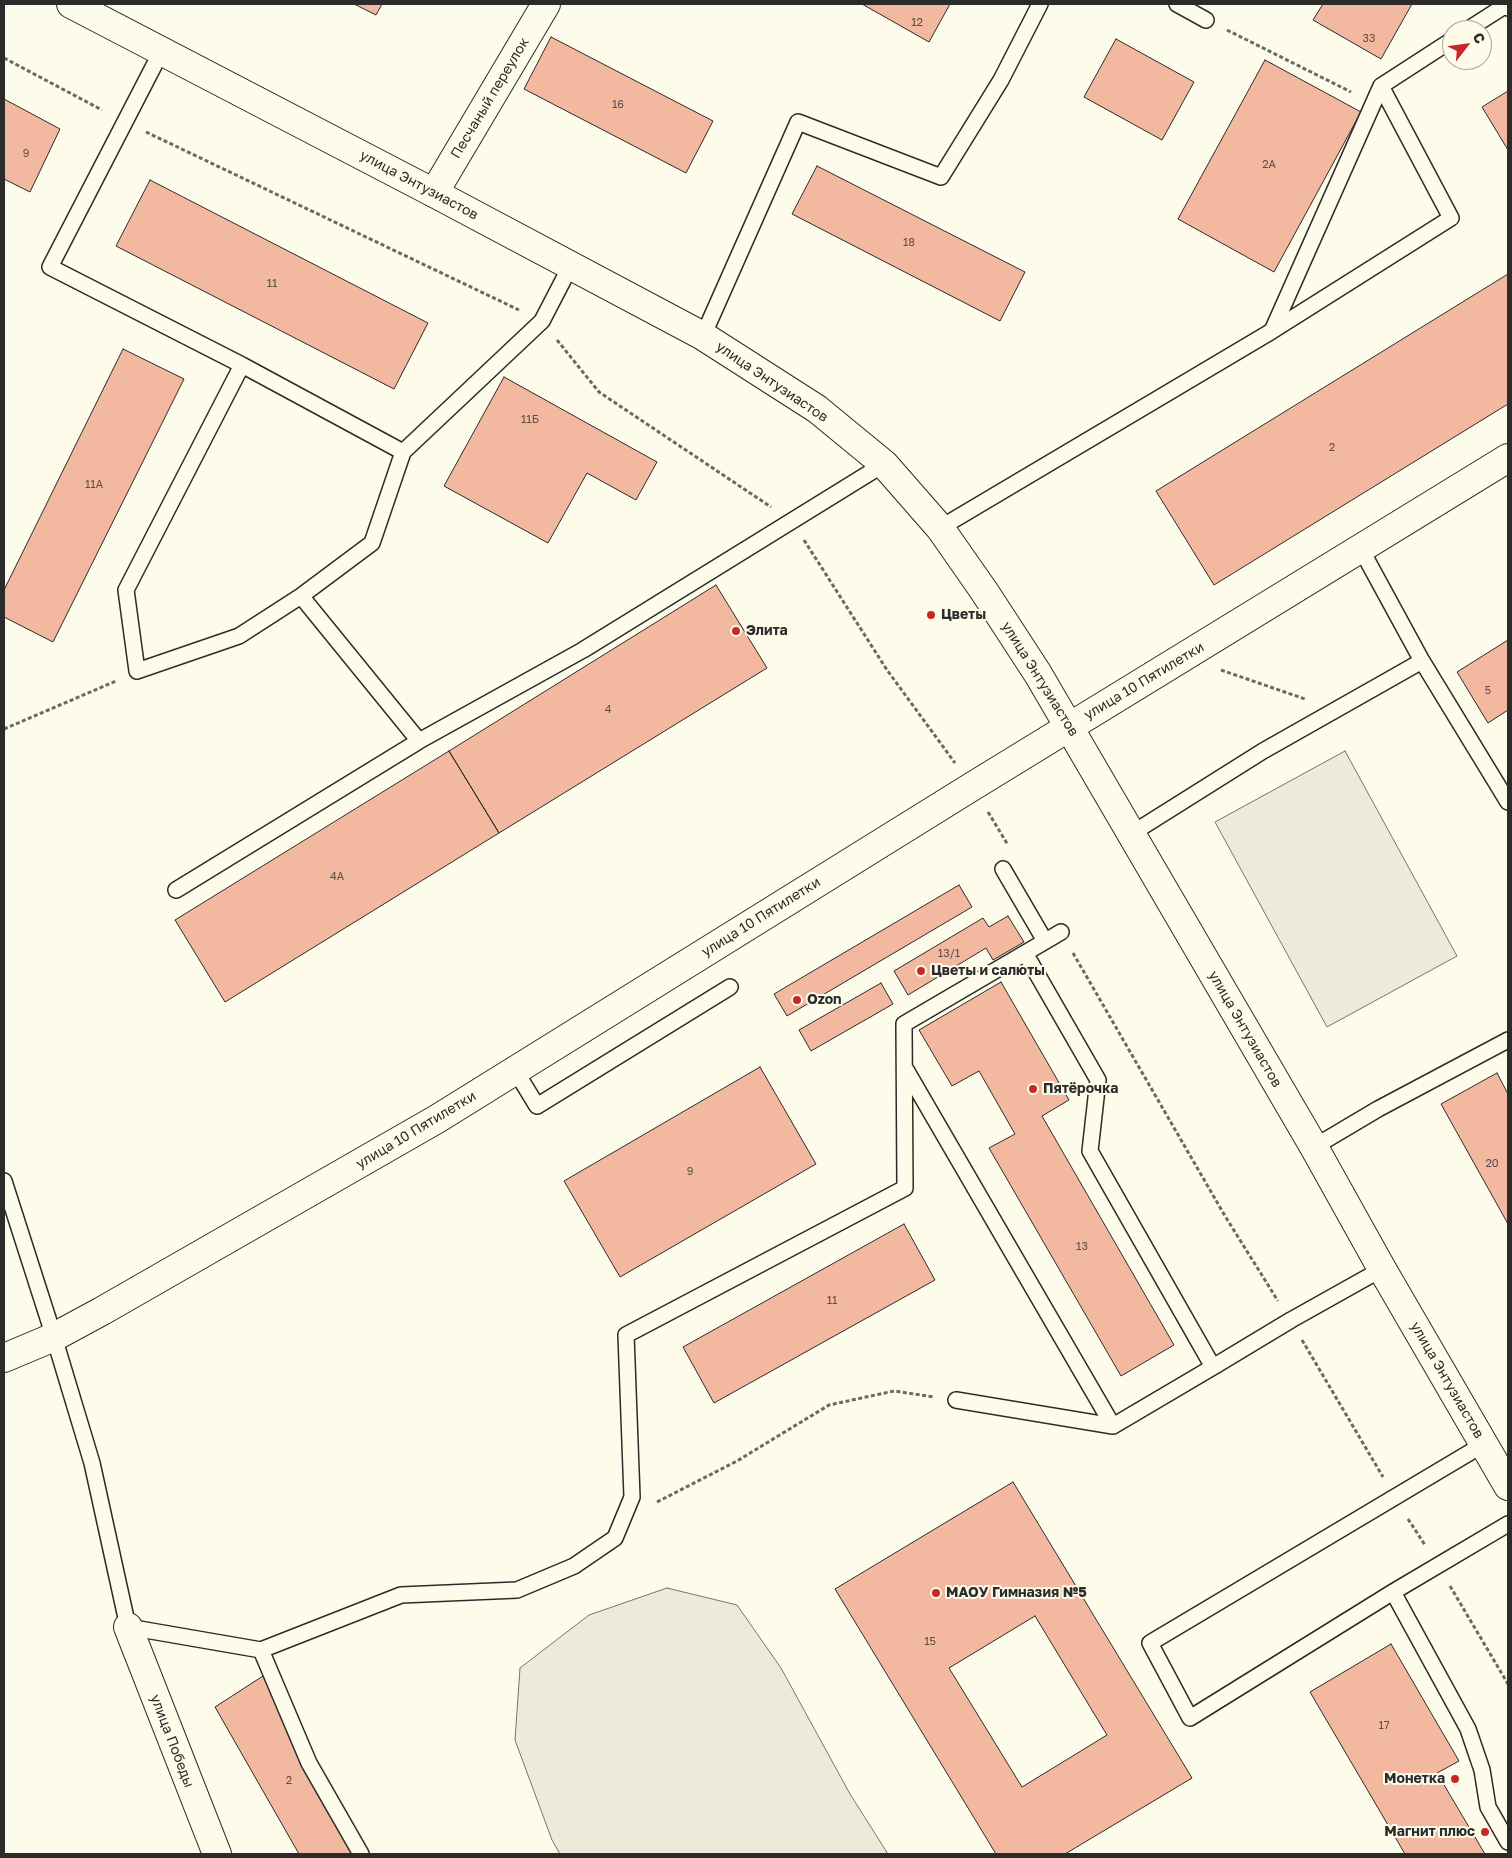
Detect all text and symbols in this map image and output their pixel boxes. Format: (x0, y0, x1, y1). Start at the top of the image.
house number: 12 (911, 16, 923, 30)
north arrow (1442, 20, 1492, 70)
text: С (1470, 29, 1489, 46)
house number: 33 (1363, 32, 1375, 46)
street label: Песчаный переулок (447, 35, 533, 161)
house number: 16 (612, 98, 624, 112)
house number: 9 (23, 147, 29, 161)
street label: улица Энтузиастов (357, 147, 481, 223)
house number: 2А (1262, 158, 1276, 172)
house number: 18 (903, 236, 915, 250)
house number: 11 (267, 277, 277, 291)
street label: улица Энтузиастов (713, 338, 831, 426)
house number: 11Б (521, 413, 539, 427)
house number: 2 (1329, 441, 1335, 455)
house number: 11А (85, 478, 103, 492)
place label: Цветы (941, 607, 986, 623)
marker: Цветы (925, 609, 937, 621)
street label: улица Энтузиастов (998, 619, 1082, 739)
place label: Элита (746, 623, 788, 639)
marker: Элита (730, 625, 742, 637)
street label: улица 10 Пятилетки (1081, 639, 1207, 723)
house number: 5 (1485, 684, 1491, 698)
house number: 4 (605, 703, 611, 717)
house number: 4А (330, 870, 344, 884)
street label: улица 10 Пятилетки (698, 874, 824, 960)
house number: 13/1 (938, 947, 960, 961)
place label: Цветы и салюты (931, 963, 1045, 979)
marker: Цветы и салюты (915, 965, 927, 977)
street label: улица Энтузиастов (1205, 968, 1285, 1090)
place label: Ozon (807, 992, 842, 1008)
marker: Ozon (791, 994, 803, 1006)
place label: Пятёрочка (1043, 1081, 1118, 1097)
marker: Пятёрочка (1027, 1083, 1039, 1095)
street label: улица 10 Пятилетки (353, 1088, 479, 1172)
house number: 20 (1485, 1157, 1499, 1171)
house number: 9 (687, 1165, 693, 1179)
house number: 13 (1076, 1240, 1088, 1254)
house number: 11 (827, 1294, 837, 1308)
street label: улица Энтузиастов (1407, 1319, 1487, 1441)
place label: МАОУ Гимназия №5 (946, 1585, 1087, 1601)
marker: МАОУ Гимназия №5 (930, 1587, 942, 1599)
house number: 15 (924, 1635, 936, 1649)
street label: улица Победы (147, 1692, 197, 1790)
house number: 17 (1378, 1719, 1390, 1733)
place label: Монетка (1384, 1771, 1445, 1787)
marker: Монетка (1449, 1773, 1461, 1785)
house number: 2 (286, 1774, 292, 1788)
place label: Магнит плюс (1384, 1824, 1475, 1840)
marker: Магнит плюс (1479, 1826, 1491, 1838)

